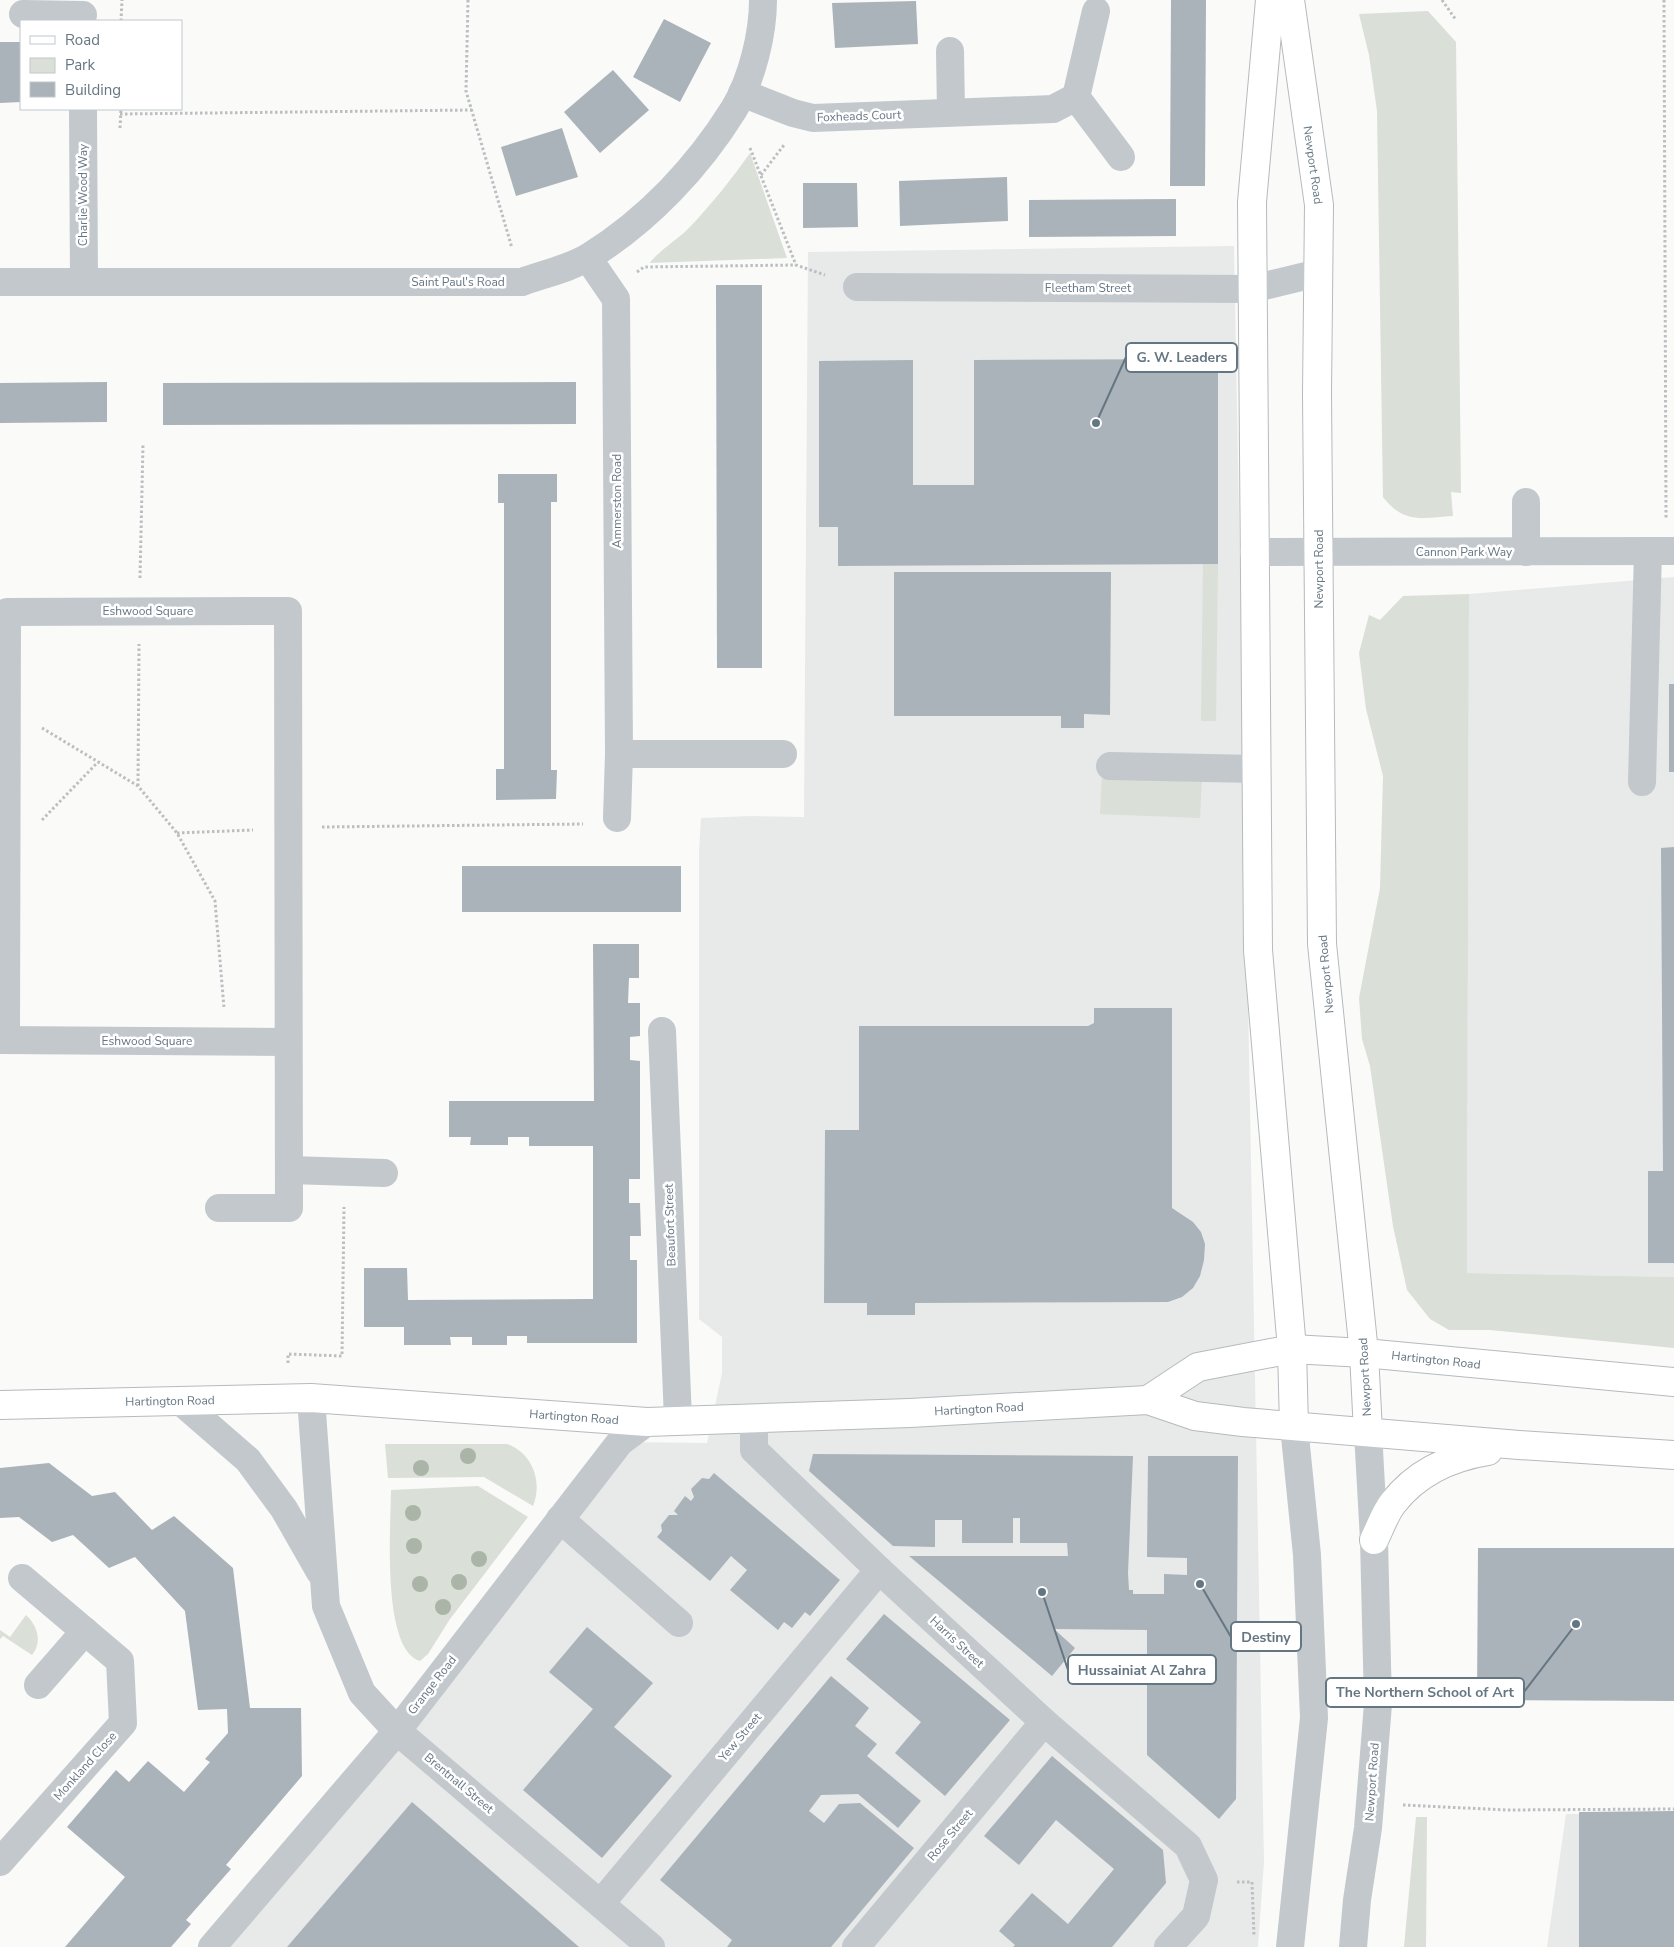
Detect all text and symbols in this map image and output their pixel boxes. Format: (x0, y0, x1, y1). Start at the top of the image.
legend (20, 20, 182, 110)
text: Road (65, 30, 100, 50)
text: Park (65, 55, 95, 75)
text: Building (65, 80, 121, 100)
street label: Foxheads Court (817, 107, 902, 125)
street label: Newport Road (1300, 125, 1326, 205)
street label: Charlie Wood Way (75, 143, 91, 246)
street label: Saint Paul's Road (411, 274, 505, 290)
street label: Fleetham Street (1045, 280, 1132, 296)
callout: G. W. Leaders (1126, 343, 1237, 372)
text: G. W. Leaders (1137, 348, 1228, 367)
street label: Ammerston Road (609, 454, 625, 548)
street label: Newport Road (1311, 530, 1327, 608)
street label: Cannon Park Way (1416, 544, 1513, 560)
street label: Eshwood Square (103, 603, 193, 619)
street label: Newport Road (1315, 934, 1337, 1014)
street label: Eshwood Square (102, 1033, 192, 1049)
street label: Beaufort Street (661, 1183, 679, 1267)
street label: Newport Road (1355, 1337, 1375, 1417)
street label: Hartington Road (1391, 1347, 1481, 1373)
street label: Hartington Road (125, 1392, 215, 1410)
street label: Hartington Road (934, 1399, 1024, 1419)
street label: Hartington Road (529, 1406, 619, 1428)
street label: Harris Street (927, 1613, 988, 1672)
callout: Destiny (1231, 1622, 1301, 1651)
text: Destiny (1241, 1628, 1291, 1647)
street label: Grange Road (404, 1652, 460, 1718)
callout: Hussainiat Al Zahra (1068, 1655, 1216, 1684)
text: Hussainiat Al Zahra (1078, 1661, 1206, 1680)
callout: The Northern School of Art (1326, 1678, 1524, 1707)
text: The Northern School of Art (1336, 1683, 1515, 1702)
street label: Yew Street (714, 1709, 765, 1765)
street label: Monkland Close (50, 1728, 120, 1804)
street label: Newport Road (1361, 1742, 1383, 1822)
street label: Brentnall Street (421, 1749, 498, 1817)
street label: Rose Street (924, 1805, 977, 1864)

